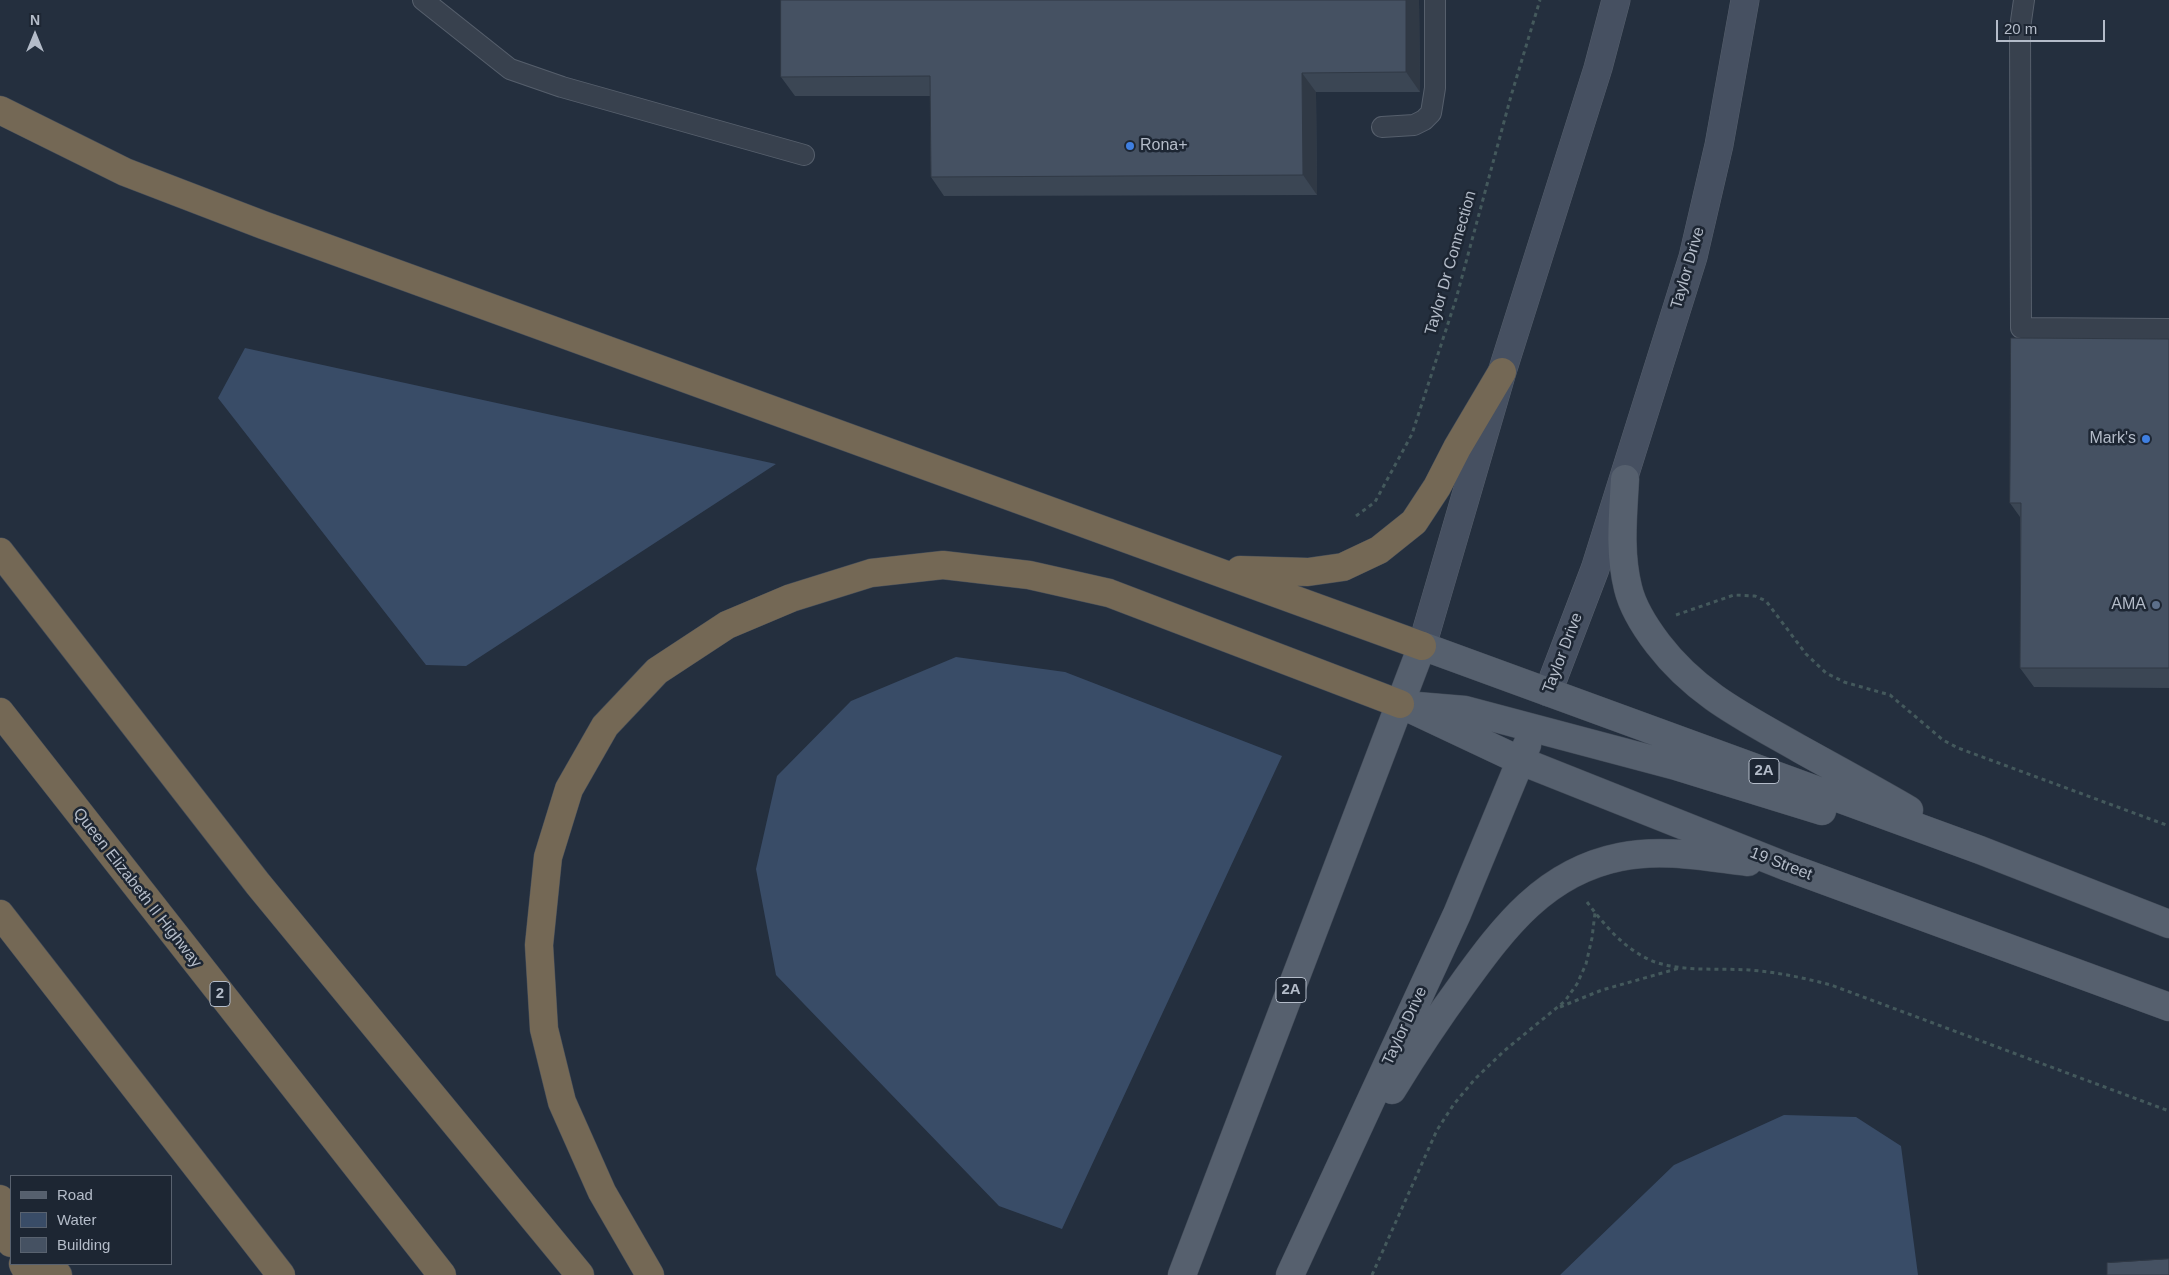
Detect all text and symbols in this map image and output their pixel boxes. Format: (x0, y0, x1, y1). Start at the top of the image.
north arrow (10, 10, 60, 60)
scale bar (1999, 10, 2108, 42)
text: N (30, 12, 40, 28)
text: 20 m (2004, 20, 2037, 37)
place label: Rona+ (1140, 136, 1188, 156)
marker: Rona+ (1124, 140, 1136, 152)
street label: Taylor Dr Connection (1421, 189, 1481, 337)
street label: Taylor Drive (1667, 225, 1709, 311)
place label: Mark's (2089, 429, 2136, 449)
marker: Mark's (2140, 433, 2152, 445)
place label: AMA (2111, 595, 2146, 615)
marker: AMA (2150, 599, 2162, 611)
street label: Taylor Drive (1539, 610, 1587, 696)
road number: 2A (1749, 758, 1779, 784)
street label: Queen Elizabeth II Highway (69, 804, 205, 972)
street label: 19 Street (1747, 843, 1815, 885)
road number: 2A (1276, 978, 1306, 1002)
road number: 2 (210, 982, 230, 1006)
street label: Taylor Drive (1378, 984, 1432, 1068)
legend (10, 1175, 172, 1265)
text: Road (57, 1186, 93, 1203)
text: Water (57, 1211, 96, 1228)
text: Building (57, 1236, 110, 1253)

